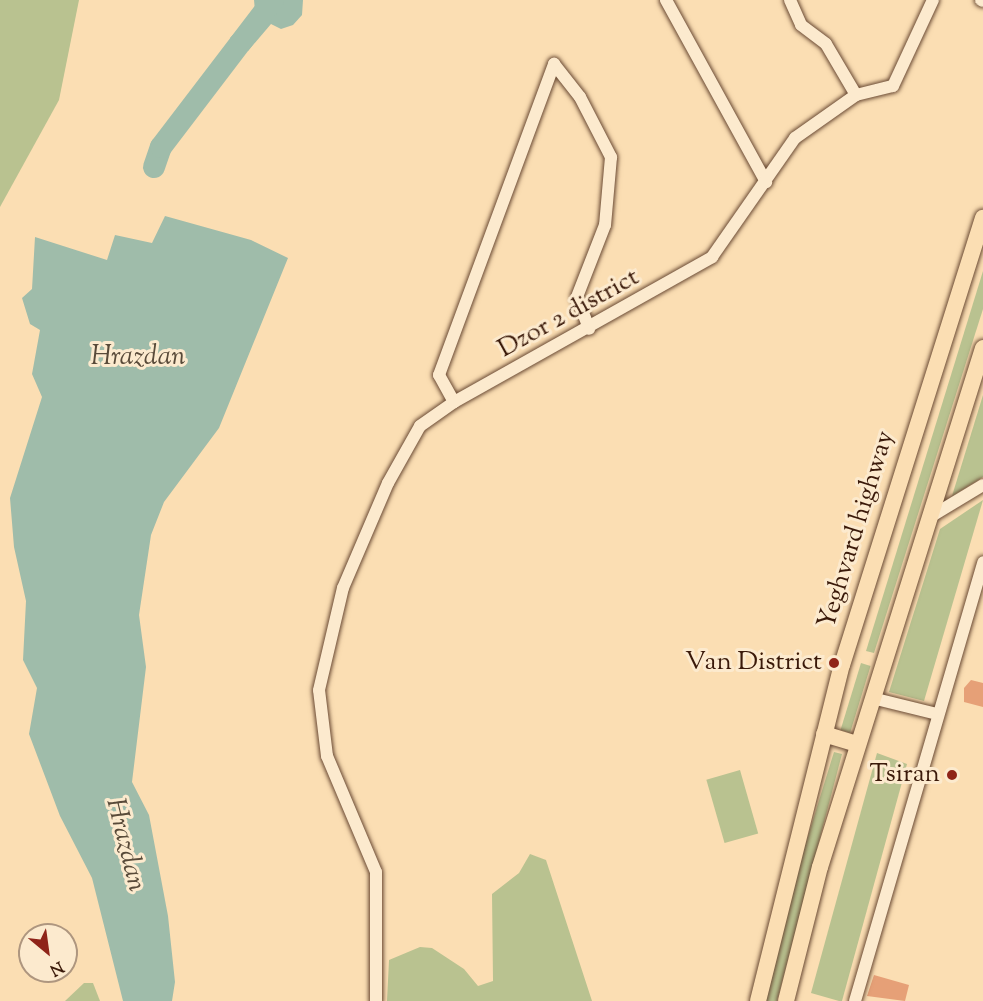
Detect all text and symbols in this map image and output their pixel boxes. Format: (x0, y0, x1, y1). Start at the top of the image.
street label: Dzor 2 district (493, 262, 645, 366)
water label: Hrazdan (91, 342, 185, 374)
street label: Yeghvard highway (812, 427, 902, 633)
place label: Van District (685, 647, 822, 679)
marker: Van District (827, 656, 841, 670)
place label: Tsiran (869, 759, 940, 791)
marker: Tsiran (945, 768, 959, 782)
water label: Hrazdan (98, 795, 152, 895)
north arrow (18, 923, 78, 983)
text: N (45, 954, 67, 981)

